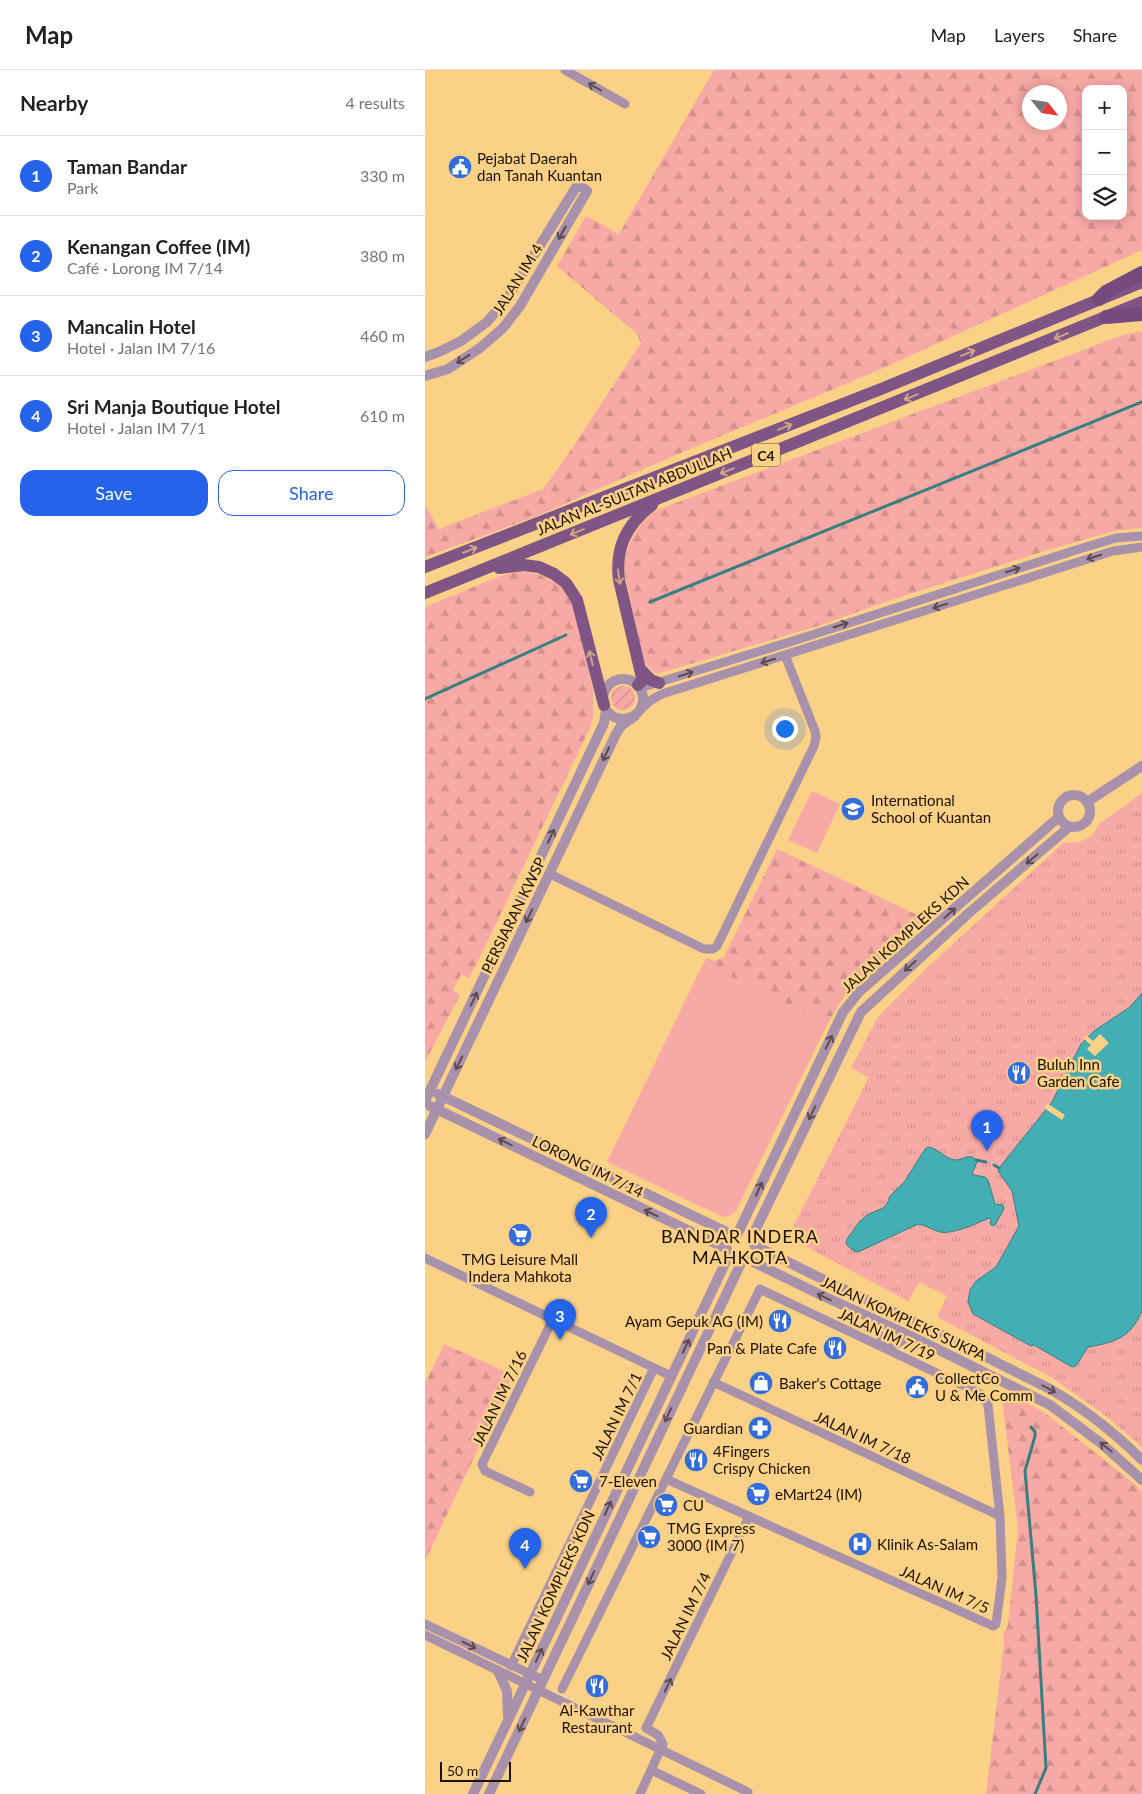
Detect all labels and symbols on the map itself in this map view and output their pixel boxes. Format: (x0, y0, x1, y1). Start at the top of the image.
one-way arrow (589, 82, 603, 92)
north arrow (1022, 85, 1067, 130)
place label: Pejabat Daerah dan Tanah Kuantan (477, 149, 602, 184)
public building icon: Pejabat Daerah dan Tanah Kuantan (447, 154, 473, 180)
one-way arrow (557, 225, 566, 240)
street label: JALAN IM 4 (488, 240, 546, 318)
one-way arrow (1054, 331, 1069, 341)
one-way arrow (960, 348, 975, 358)
one-way arrow (457, 354, 471, 364)
one-way arrow (903, 393, 918, 402)
one-way arrow (777, 422, 792, 431)
street label: JALAN AL-SULTAN ABDULLAH (534, 444, 734, 538)
road number: C4 (752, 444, 780, 466)
one-way arrow (720, 467, 735, 476)
one-way arrow (570, 527, 585, 537)
one-way arrow (463, 544, 478, 553)
one-way arrow (1087, 553, 1103, 562)
one-way arrow (1004, 564, 1020, 574)
one-way arrow (614, 568, 624, 584)
one-way arrow (932, 601, 948, 611)
one-way arrow (833, 620, 849, 630)
one-way arrow (586, 650, 595, 666)
one-way arrow (760, 656, 776, 666)
one-way arrow (678, 669, 694, 679)
your location (772, 716, 798, 742)
one-way arrow (601, 746, 610, 761)
place label: International School of Kuantan (871, 791, 991, 826)
school or university icon: International School of Kuantan (840, 796, 866, 822)
one-way arrow (546, 829, 556, 844)
one-way arrow (1026, 853, 1039, 864)
street label: PERSIARAN KWSP (477, 854, 549, 976)
street label: JALAN KOMPLEKS KDN (838, 872, 972, 996)
one-way arrow (944, 907, 957, 919)
one-way arrow (524, 908, 534, 923)
one-way arrow (904, 960, 917, 972)
one-way arrow (469, 992, 479, 1007)
one-way arrow (825, 1035, 834, 1050)
one-way arrow (454, 1055, 463, 1070)
place label: Buluh Inn Garden Cafe (1037, 1055, 1119, 1090)
restaurant icon: Buluh Inn Garden Cafe (1006, 1060, 1032, 1086)
one-way arrow (806, 1105, 816, 1120)
pin: 1 (971, 1110, 1003, 1151)
street label: LORONG IM 7/14 (529, 1131, 647, 1201)
one-way arrow (498, 1137, 513, 1146)
one-way arrow (755, 1182, 764, 1197)
pin: 2 (575, 1197, 607, 1238)
one-way arrow (644, 1208, 659, 1217)
supermarket icon: TMG Leisure Mall Indera Mahkota (507, 1222, 533, 1248)
district label: BANDAR INDERA MAHKOTA (661, 1225, 819, 1268)
place label: TMG Leisure Mall Indera Mahkota (462, 1250, 578, 1285)
street label: JALAN KOMPLEKS SUKPA (819, 1272, 990, 1364)
one-way arrow (817, 1292, 832, 1301)
pin: 3 (544, 1299, 576, 1340)
street label: JALAN IM 7/19 (836, 1304, 938, 1364)
restaurant icon: Ayam Gepuk AG (IM) (767, 1308, 793, 1334)
place label: Ayam Gepuk AG (IM) (625, 1312, 763, 1330)
restaurant icon: Pan & Plate Cafe (822, 1335, 848, 1361)
one-way arrow (681, 1339, 691, 1354)
place label: Pan & Plate Cafe (707, 1339, 817, 1357)
street label: JALAN IM 7/16 (468, 1347, 530, 1449)
street label: JALAN IM 7/1 (587, 1369, 645, 1463)
place label: CollectCo U & Me Comm (935, 1369, 1033, 1404)
shop icon: Baker's Cottage (748, 1370, 774, 1396)
place label: Baker's Cottage (779, 1374, 881, 1392)
public building icon: CollectCo U & Me Comm (904, 1374, 930, 1400)
one-way arrow (1041, 1385, 1056, 1394)
one-way arrow (663, 1407, 673, 1422)
street label: JALAN IM 7/18 (812, 1407, 914, 1467)
pharmacy icon: Guardian (747, 1415, 773, 1441)
place label: Guardian (683, 1419, 743, 1437)
place label: 4Fingers Crispy Chicken (713, 1442, 811, 1477)
one-way arrow (1099, 1442, 1112, 1453)
restaurant icon: 4Fingers Crispy Chicken (683, 1447, 709, 1473)
supermarket icon: 7-Eleven (568, 1468, 594, 1494)
place label: 7-Eleven (599, 1472, 657, 1490)
supermarket icon: eMart24 (IM) (745, 1481, 771, 1507)
place label: eMart24 (IM) (775, 1485, 862, 1503)
supermarket icon: CU (653, 1492, 679, 1518)
place label: CU (683, 1496, 704, 1514)
one-way arrow (604, 1501, 614, 1516)
street label: JALAN KOMPLEKS KDN (512, 1508, 598, 1664)
place label: TMG Express 3000 (IM 7) (667, 1519, 755, 1554)
supermarket icon: TMG Express 3000 (IM 7) (636, 1524, 662, 1550)
pin: 4 (509, 1528, 541, 1569)
hospital icon: Klinik As-Salam (847, 1531, 873, 1557)
place label: Klinik As-Salam (877, 1535, 978, 1553)
street label: JALAN IM 7/5 (898, 1561, 992, 1617)
street label: JALAN IM 7/4 (656, 1569, 714, 1663)
one-way arrow (586, 1570, 596, 1585)
one-way arrow (461, 1641, 476, 1651)
one-way arrow (534, 1648, 544, 1663)
restaurant icon: Al-Kawthar Restaurant (584, 1673, 610, 1699)
one-way arrow (663, 1677, 673, 1692)
place label: Al-Kawthar Restaurant (560, 1701, 635, 1736)
one-way arrow (517, 1717, 527, 1732)
scale bar (440, 1759, 511, 1782)

